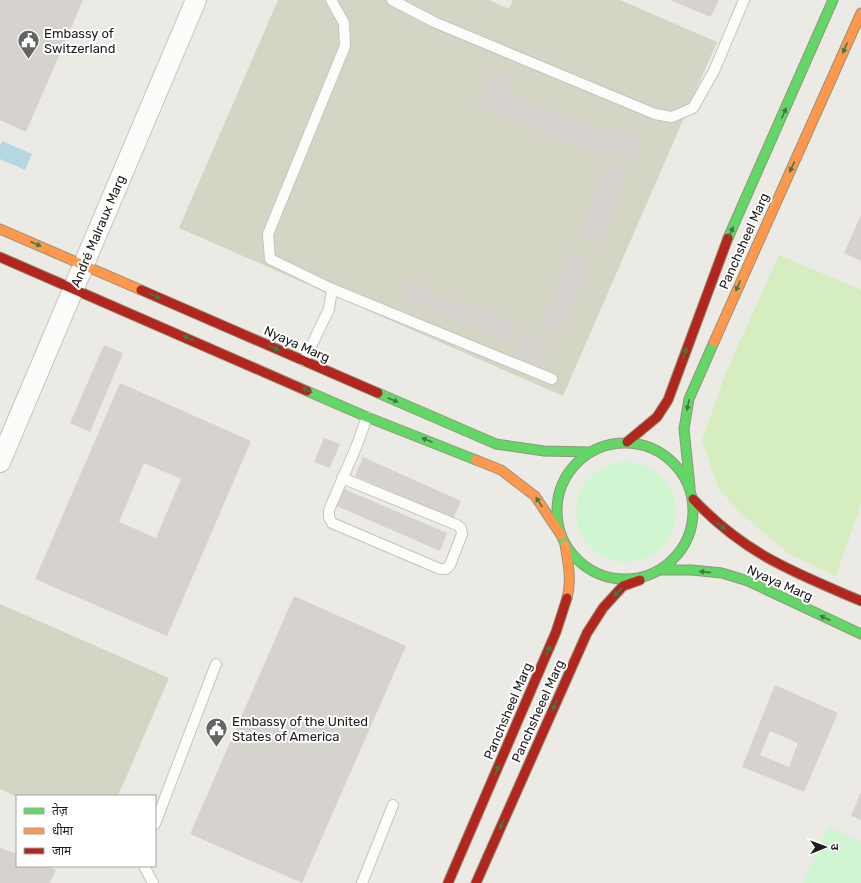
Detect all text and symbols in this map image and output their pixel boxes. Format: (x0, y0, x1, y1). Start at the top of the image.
place label: Embassy of Switzerland (44, 26, 115, 56)
public building icon: Embassy of Switzerland (15, 27, 41, 60)
one-way arrow (842, 43, 848, 54)
one-way arrow (781, 106, 787, 118)
one-way arrow (788, 161, 795, 173)
street label: André Malraux Marg (68, 173, 129, 290)
street label: Panchsheel Marg (716, 190, 773, 292)
one-way arrow (729, 225, 735, 237)
one-way arrow (30, 242, 42, 248)
one-way arrow (735, 280, 741, 292)
one-way arrow (149, 293, 161, 299)
street label: Nyaya Marg (261, 323, 332, 366)
one-way arrow (183, 335, 194, 341)
one-way arrow (269, 345, 280, 351)
one-way arrow (683, 347, 689, 359)
one-way arrow (302, 387, 313, 393)
one-way arrow (388, 397, 399, 403)
one-way arrow (684, 399, 690, 411)
one-way arrow (422, 437, 433, 443)
one-way arrow (535, 497, 543, 507)
one-way arrow (715, 522, 726, 531)
street label: Nyaya Marg (744, 562, 815, 605)
one-way arrow (699, 568, 711, 575)
one-way arrow (613, 587, 622, 597)
one-way arrow (820, 615, 831, 621)
one-way arrow (546, 644, 552, 656)
street label: Panchsheeel Marg (509, 657, 568, 765)
street label: Panchsheel Marg (481, 660, 536, 762)
one-way arrow (552, 699, 558, 711)
place label: Embassy of the United States of America (232, 714, 368, 744)
public building icon: Embassy of the United States of America (203, 715, 229, 748)
one-way arrow (494, 764, 500, 776)
legend (16, 795, 156, 867)
text: तेज़ (52, 803, 69, 818)
one-way arrow (499, 818, 505, 829)
text: धीमा (52, 823, 74, 838)
north arrow (805, 827, 845, 867)
text: जाम (52, 844, 72, 858)
text: उ (828, 844, 841, 851)

